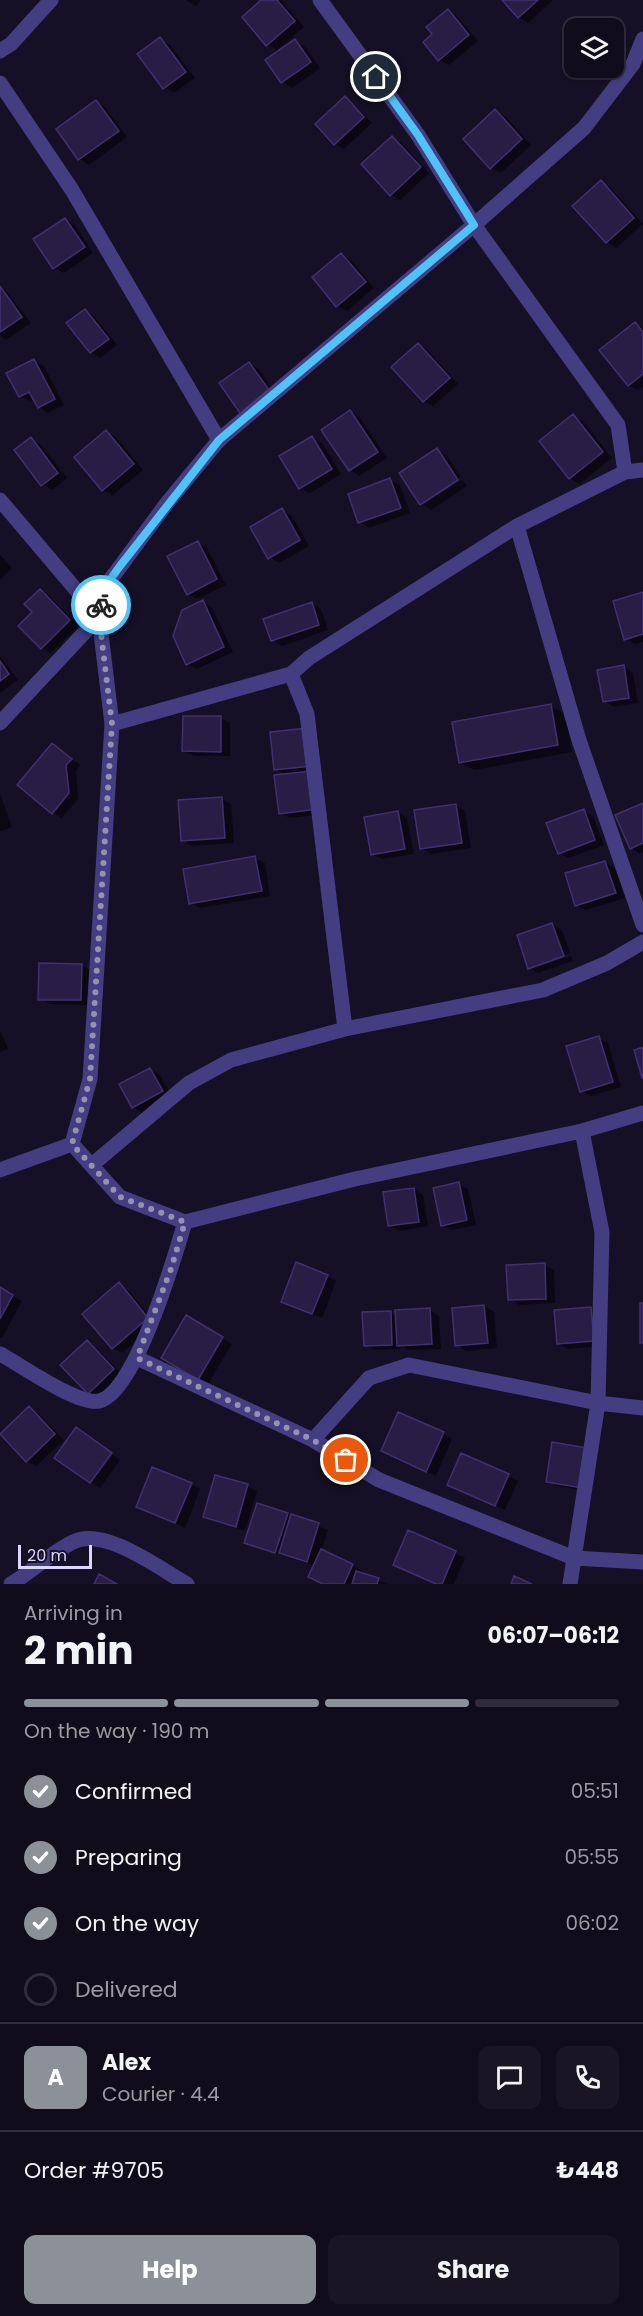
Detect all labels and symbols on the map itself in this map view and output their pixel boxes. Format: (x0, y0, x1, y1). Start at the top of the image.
pin (350, 51, 401, 102)
courier (71, 575, 131, 635)
pin (320, 1434, 371, 1485)
scale bar (18, 1542, 92, 1570)

